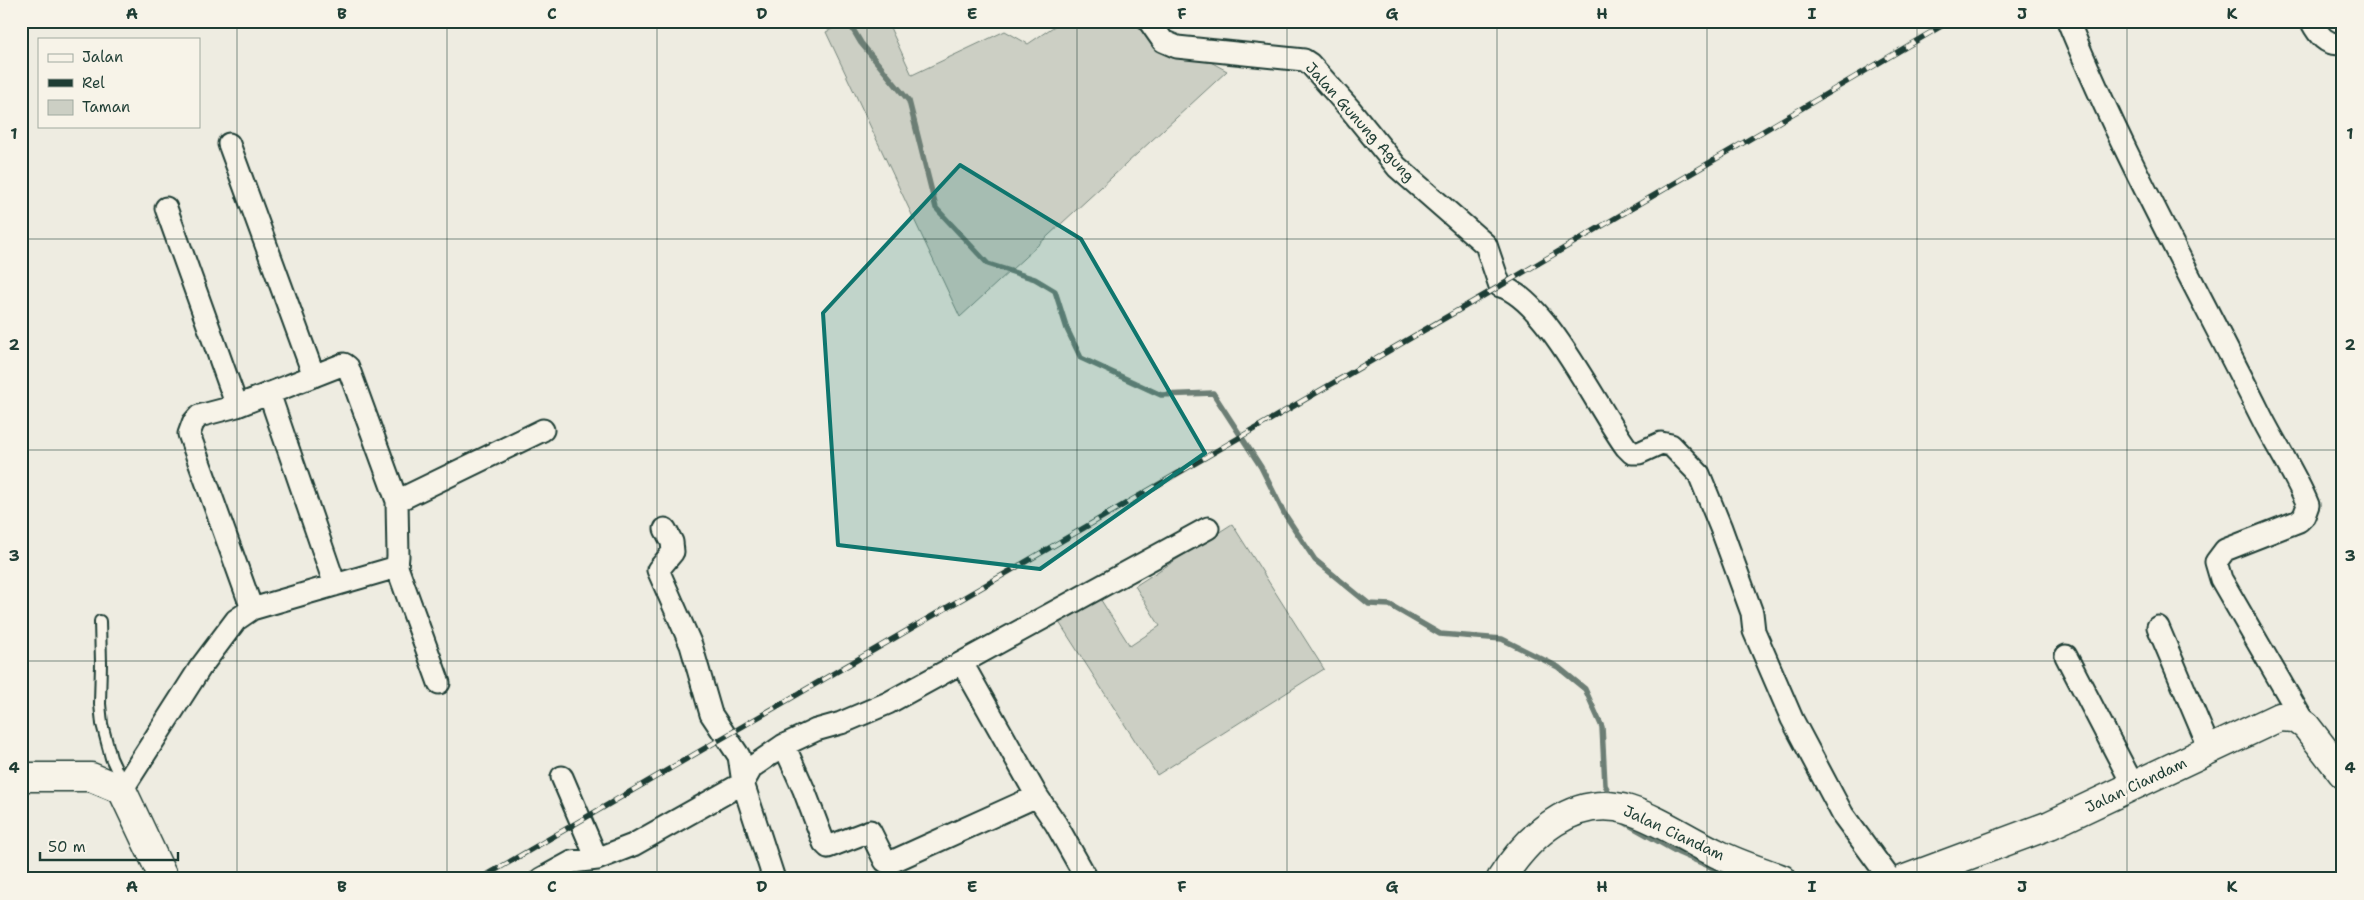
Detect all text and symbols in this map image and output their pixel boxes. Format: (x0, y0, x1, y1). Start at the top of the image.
text: A (126, 3, 138, 24)
text: B (337, 3, 347, 24)
text: C (547, 3, 557, 24)
text: D (756, 3, 768, 24)
text: E (967, 3, 977, 24)
text: F (1177, 3, 1187, 24)
text: G (1386, 3, 1399, 24)
text: H (1596, 3, 1608, 24)
text: I (1808, 3, 1817, 24)
text: J (2017, 3, 2027, 24)
text: K (2227, 3, 2238, 24)
legend (38, 38, 200, 128)
text: Jalan (82, 47, 123, 67)
street label: Jalan Gunung Agung (1301, 58, 1419, 186)
text: Rel (82, 73, 105, 93)
text: Taman (82, 97, 130, 117)
text: 1 (10, 123, 18, 144)
text: 1 (2346, 123, 2354, 144)
text: 2 (8, 334, 20, 355)
text: 2 (2344, 334, 2356, 355)
text: 3 (8, 545, 20, 566)
text: 3 (2344, 545, 2356, 566)
street label: Jalan Ciandam (2082, 753, 2190, 817)
text: 4 (8, 757, 20, 778)
text: 4 (2344, 757, 2356, 778)
street label: Jalan Ciandam (1620, 801, 1728, 865)
scale bar (40, 830, 178, 862)
text: 50 m (48, 837, 86, 857)
text: A (126, 876, 138, 897)
text: B (337, 876, 347, 897)
text: C (547, 876, 557, 897)
text: D (756, 876, 768, 897)
text: E (967, 876, 977, 897)
text: F (1177, 876, 1187, 897)
text: G (1386, 876, 1399, 897)
text: H (1596, 876, 1608, 897)
text: I (1808, 876, 1817, 897)
text: J (2017, 876, 2027, 897)
text: K (2227, 876, 2238, 897)

